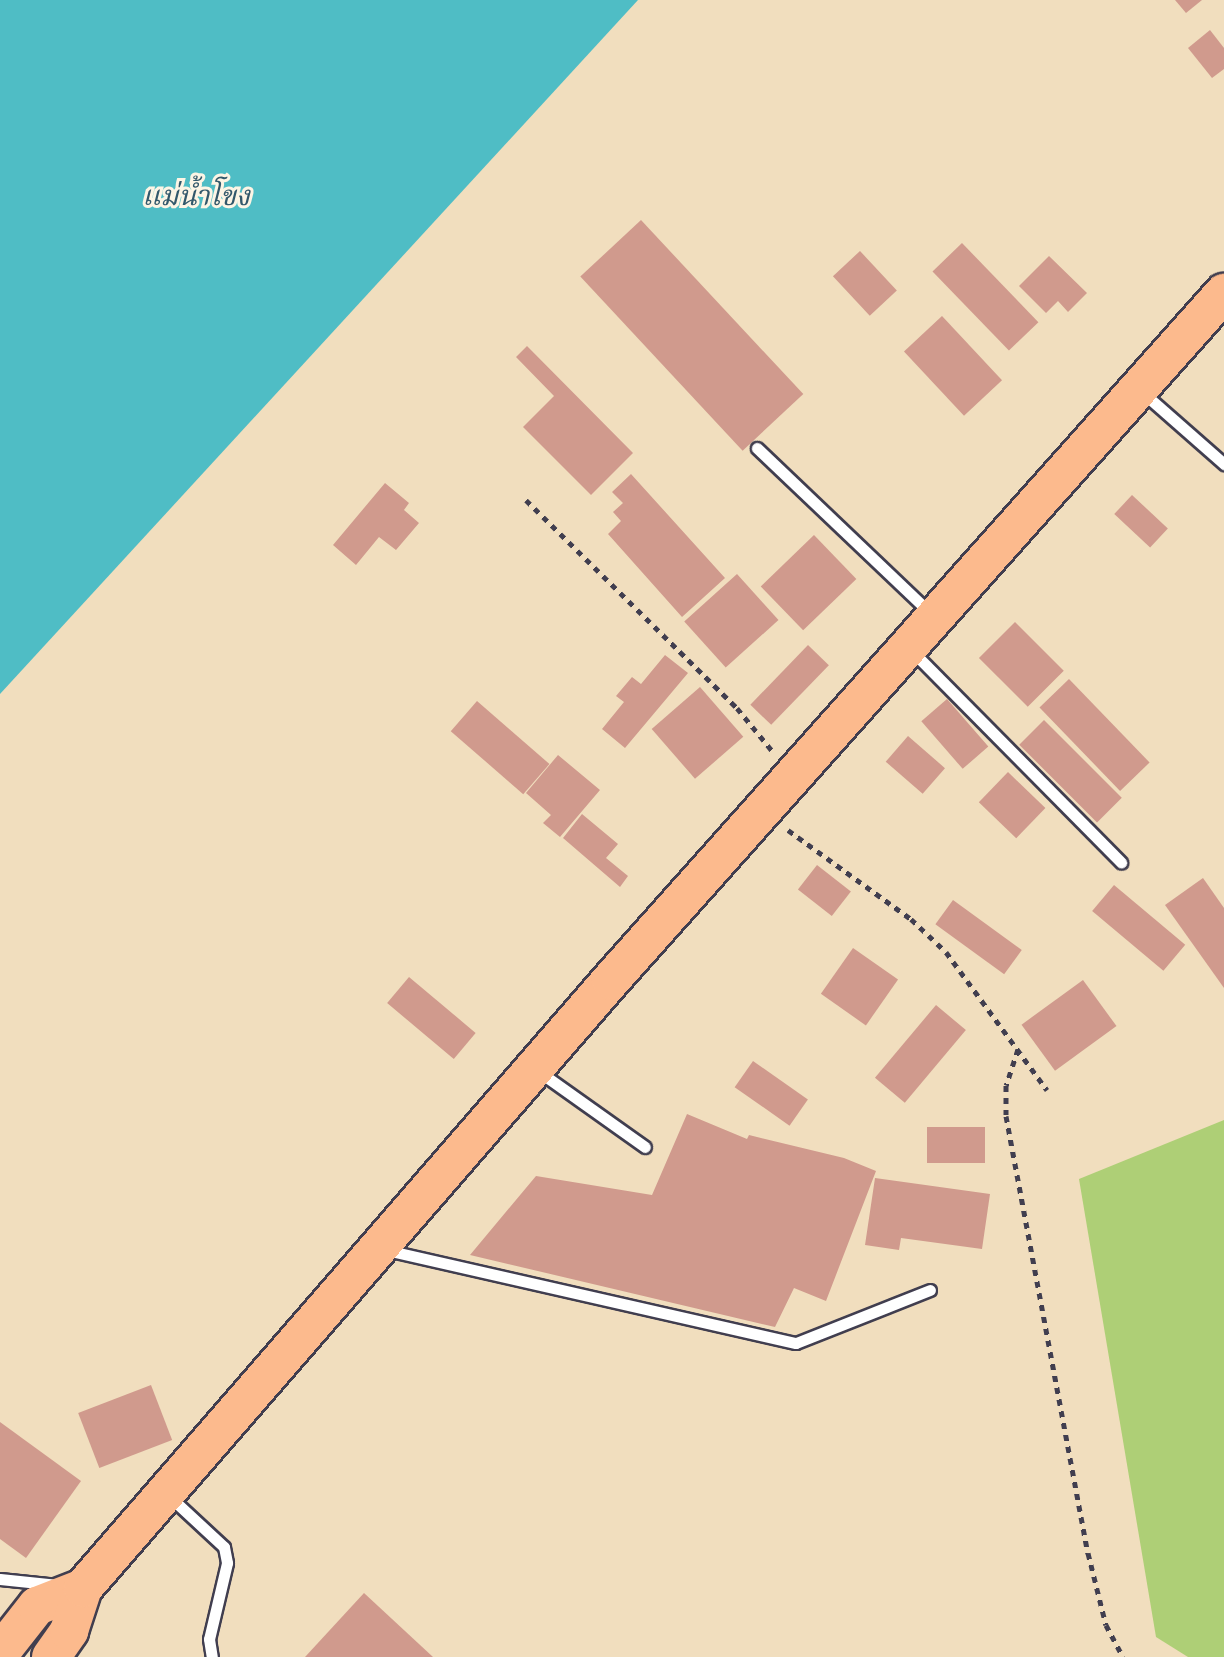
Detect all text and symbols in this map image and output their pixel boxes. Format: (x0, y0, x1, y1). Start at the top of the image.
water label: แม่น้ำโขง (142, 180, 250, 214)

